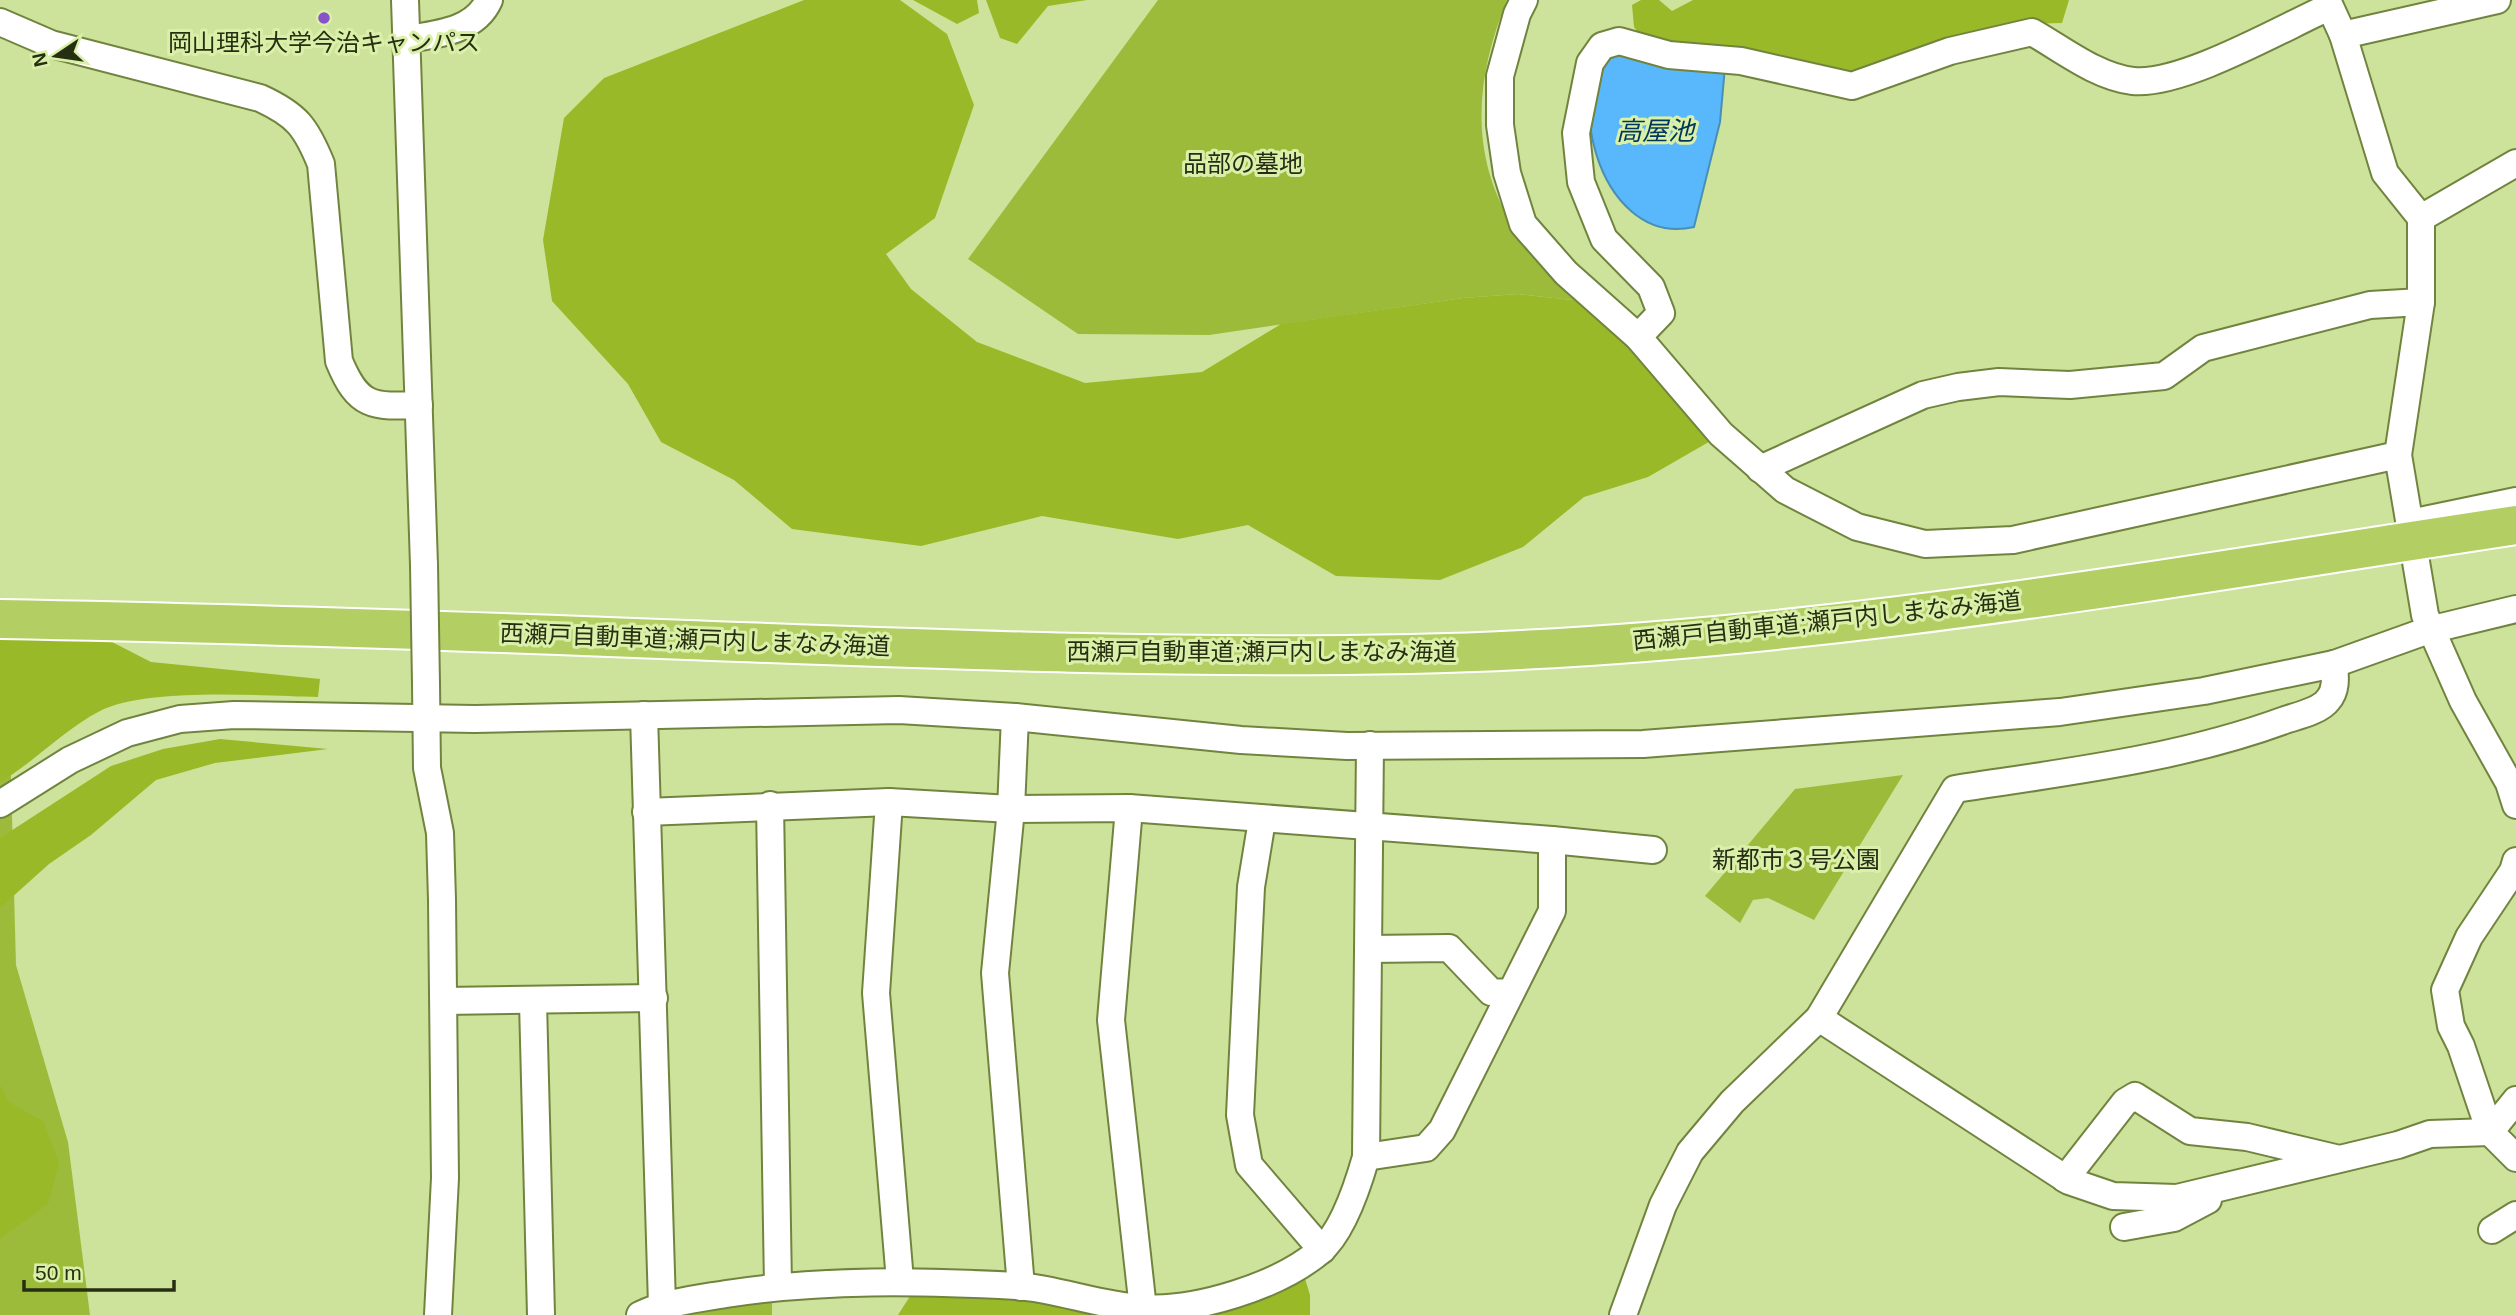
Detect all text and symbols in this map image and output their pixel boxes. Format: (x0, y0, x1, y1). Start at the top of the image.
marker: 岡山理科大学今治キャンパス (316, 10, 332, 26)
north arrow (21, 21, 91, 91)
place label: 岡山理科大学今治キャンパス (168, 29, 480, 56)
text: N (28, 51, 52, 69)
water label: 高屋池 (1616, 116, 1697, 146)
park label: 品部の墓地 (1183, 150, 1303, 177)
street label: 西瀬戸自動車道;瀬戸内しまなみ海道 (1631, 587, 2023, 654)
street label: 西瀬戸自動車道;瀬戸内しまなみ海道 (499, 619, 891, 660)
street label: 西瀬戸自動車道;瀬戸内しまなみ海道 (1067, 638, 1457, 665)
park label: 新都市３号公園 (1712, 846, 1880, 873)
scale bar (24, 1248, 175, 1292)
text: 50 m (35, 1261, 82, 1284)

